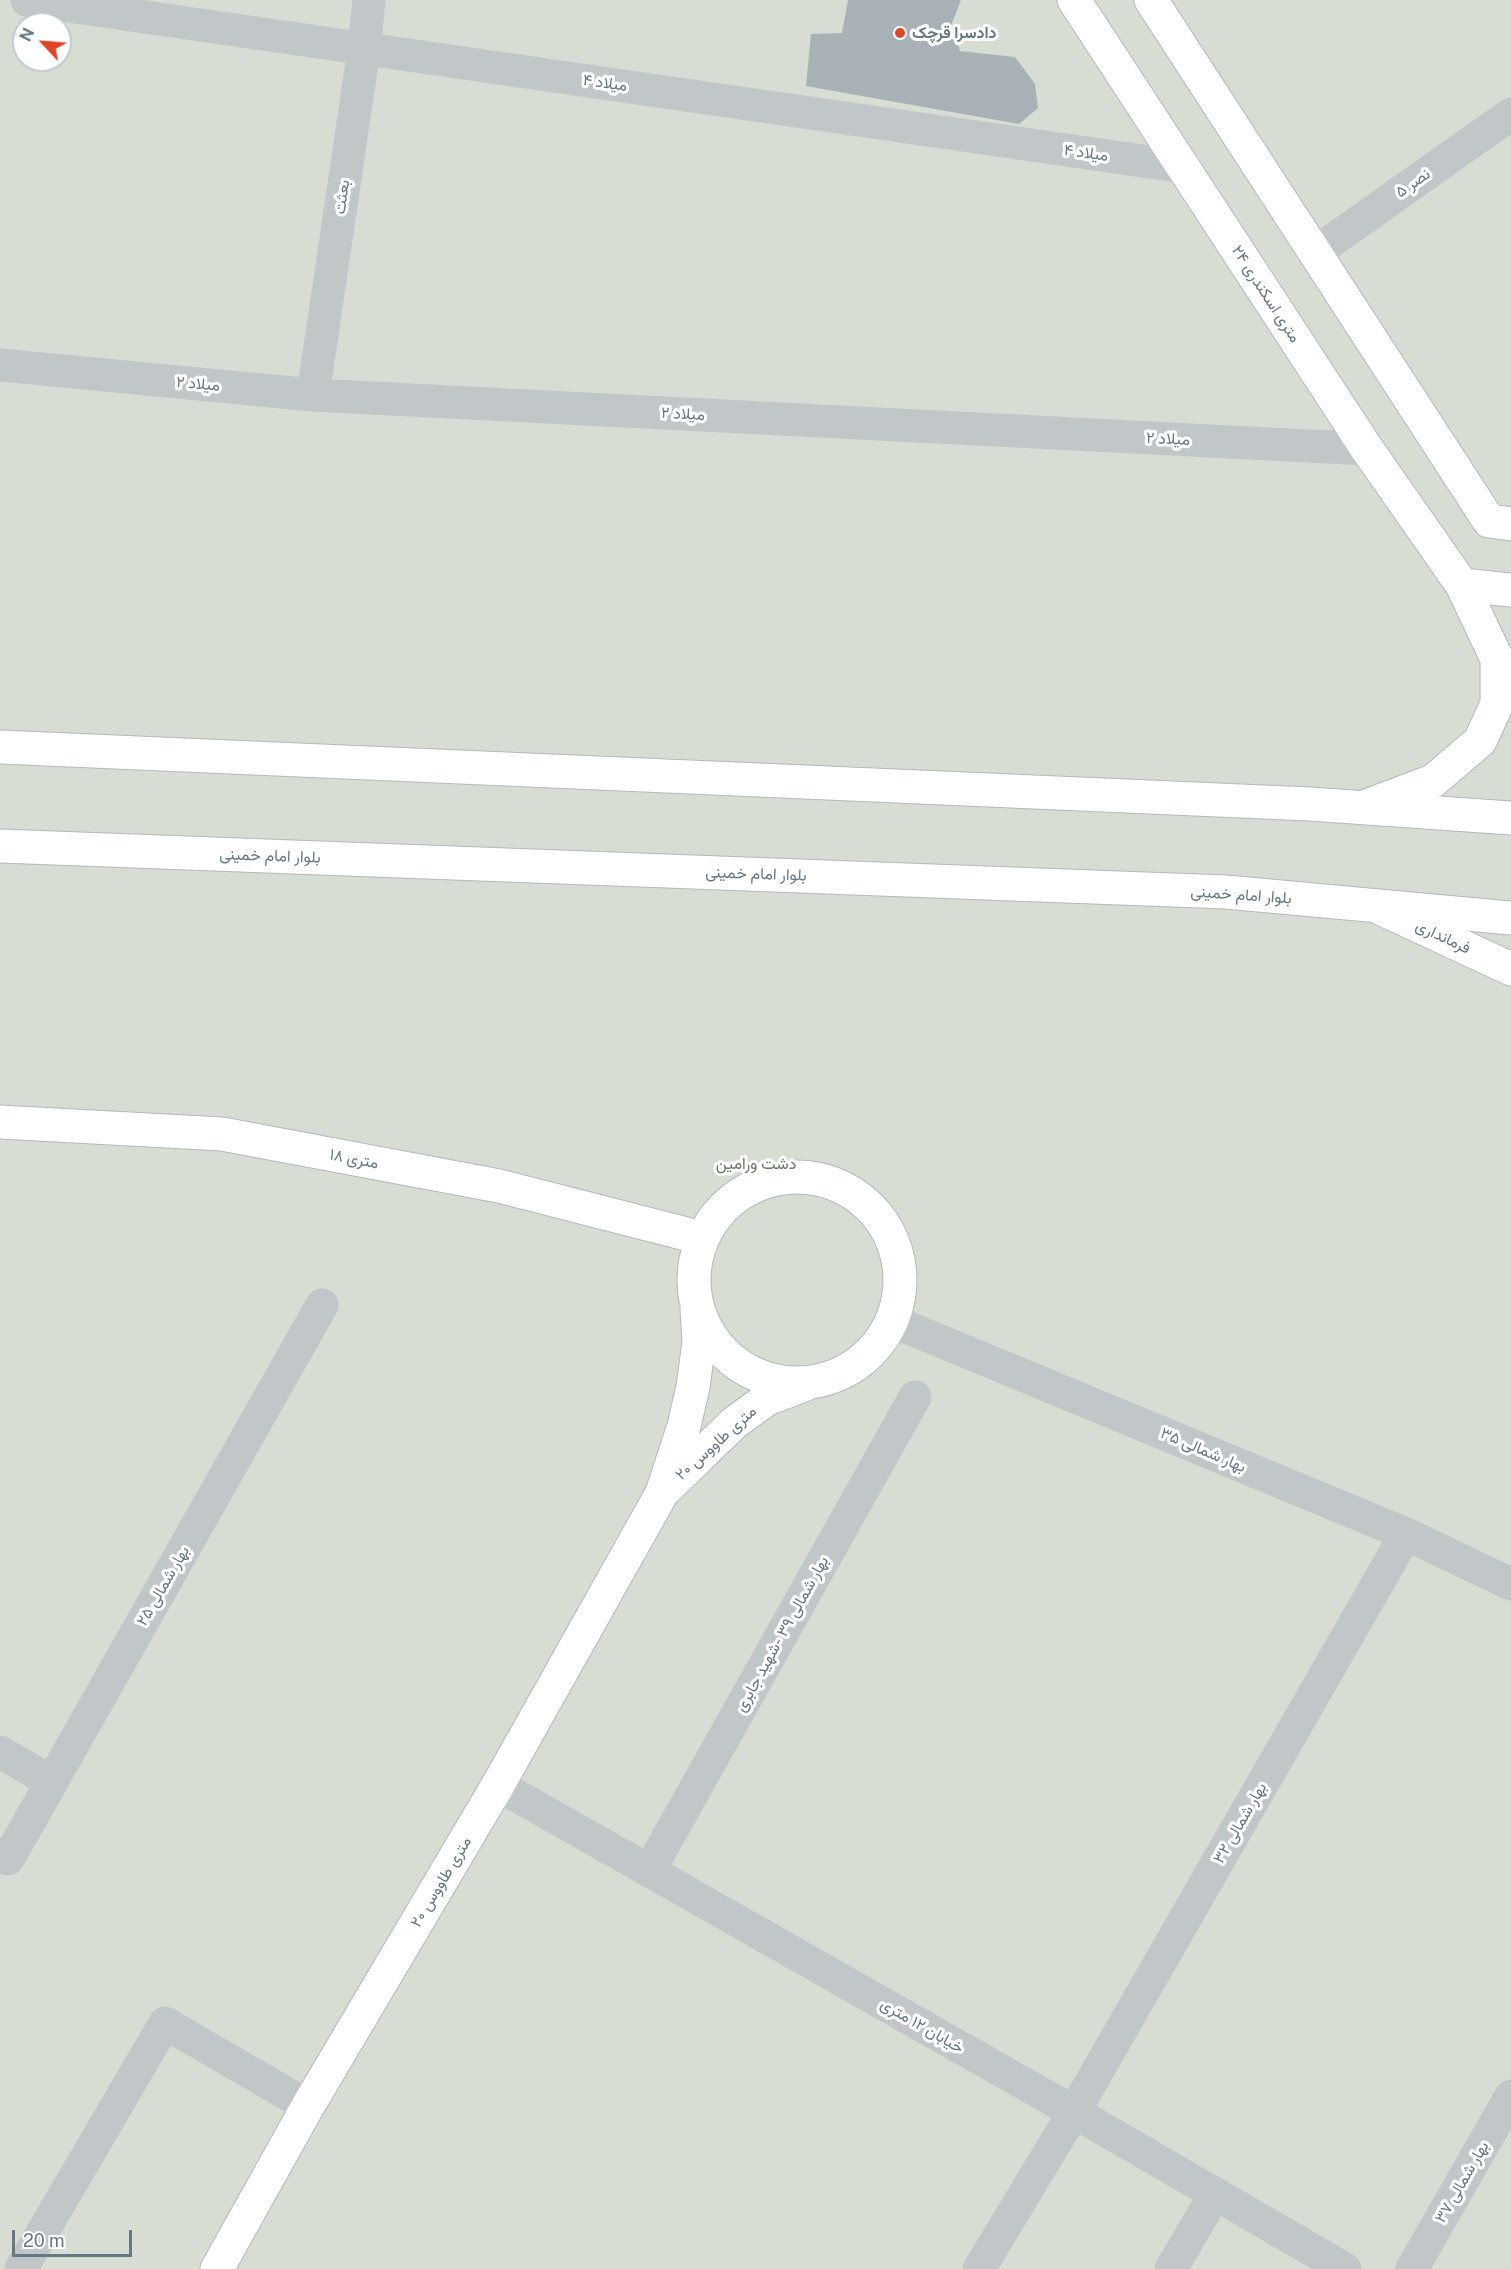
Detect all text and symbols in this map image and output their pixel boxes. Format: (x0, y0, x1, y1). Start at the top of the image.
north arrow (12, 12, 72, 72)
place label: دادسرا قرچک (912, 23, 997, 43)
text: N (16, 25, 38, 45)
marker: دادسرا قرچک (893, 26, 907, 40)
street label: میلاد ۴ (582, 70, 628, 96)
street label: میلاد ۴ (1063, 140, 1109, 166)
street label: نصر ۵ (1392, 164, 1434, 202)
street label: بعثت (330, 179, 354, 215)
street label: ۲۴ متری اسکندری (1227, 242, 1305, 346)
street label: میلاد ۲ (175, 373, 221, 395)
street label: میلاد ۲ (661, 403, 705, 425)
street label: میلاد ۲ (1146, 428, 1190, 450)
street label: بلوار امام خمینی (219, 845, 321, 867)
street label: بلوار امام خمینی (705, 863, 807, 885)
street label: بلوار امام خمینی (1190, 882, 1292, 908)
street label: فرمانداری (1412, 916, 1474, 958)
street label: ۱۸ متری (328, 1145, 380, 1173)
park label: دشت ورامین (716, 1154, 796, 1174)
street label: ۲۰ متری طاووس (672, 1402, 760, 1484)
street label: بهار شمالی ۳۵ (1157, 1423, 1249, 1477)
street label: بهار شمالی ۲۵ (132, 1543, 194, 1629)
street label: بهار شمالی ۳۹ -شهید جابری (731, 1553, 833, 1715)
street label: بهار شمالی ۳۲ (1209, 1779, 1271, 1867)
street label: ۲۰ متری طاووس (406, 1833, 476, 1931)
street label: خیابان ۱۲ متری (877, 1994, 967, 2058)
street label: بهار شمالی ۳۷ (1431, 2138, 1493, 2226)
scale bar (15, 2218, 135, 2256)
text: 20 m (23, 2230, 65, 2251)

